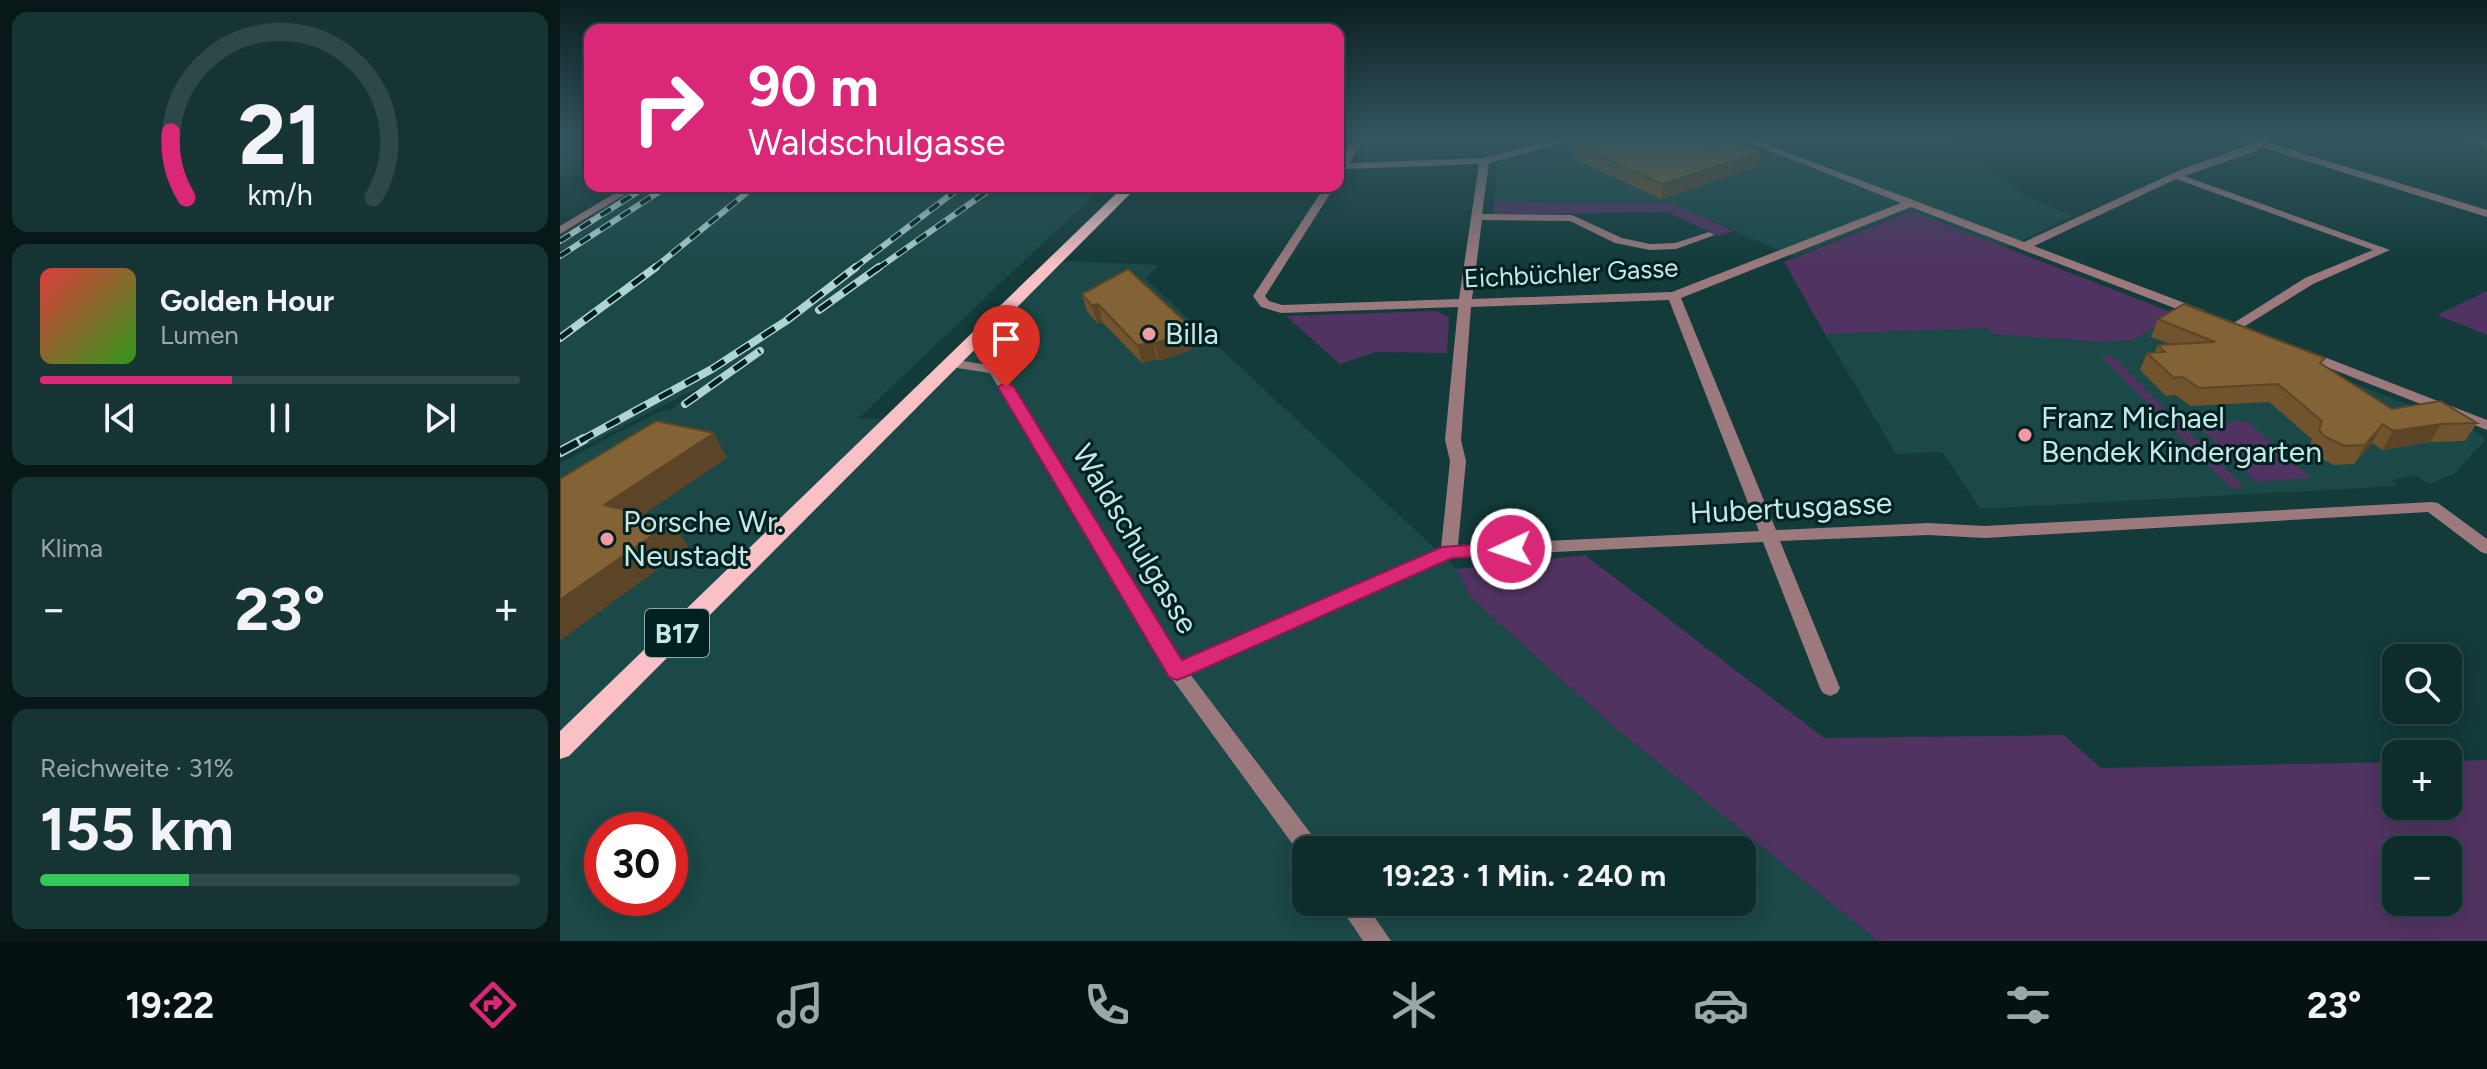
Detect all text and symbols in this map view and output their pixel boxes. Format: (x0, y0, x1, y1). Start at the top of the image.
text: 90 m (748, 53, 879, 120)
icon: right (616, 56, 720, 160)
text: 21 (238, 85, 322, 185)
text: Waldschulgasse (748, 121, 1006, 164)
text: km/h (247, 178, 313, 212)
street label: Eichbüchler Gasse (1463, 251, 1679, 295)
text: Golden Hour (160, 282, 334, 319)
pin (972, 305, 1040, 387)
place label: Billa (1165, 315, 1219, 352)
icon: arrive (984, 317, 1028, 361)
text: Lumen (160, 319, 239, 351)
marker: Billa (1140, 325, 1158, 343)
icon: previous (98, 396, 142, 440)
icon: pause (258, 396, 302, 440)
icon: next (418, 396, 462, 440)
place label: Franz Michael Bendek Kindergarten (2041, 399, 2322, 470)
marker: Franz Michael Bendek Kindergarten (2016, 426, 2034, 444)
street label: Waldschulgasse (1064, 437, 1207, 640)
street label: Hubertusgasse (1689, 484, 1893, 531)
place label: Porsche Wr. Neustadt (623, 503, 783, 574)
position arrow (1469, 507, 1553, 591)
marker: Porsche Wr. Neustadt (598, 530, 616, 548)
text: Klima (40, 532, 103, 564)
text: 23° (235, 573, 325, 645)
text: − (40, 582, 67, 635)
text: + (493, 582, 520, 635)
road number: B17 (645, 609, 709, 657)
map controls (2382, 644, 2462, 916)
button: search (2382, 644, 2462, 724)
button: + (2382, 740, 2462, 820)
text: Reichweite · 31% (40, 752, 234, 784)
text: 155 km (40, 793, 234, 865)
speed limit sign: 30 (584, 812, 688, 916)
button: − (2382, 836, 2462, 916)
text: 19:23 · 1 Min. · 240 m (1382, 857, 1666, 894)
icon: directions (465, 977, 521, 1033)
icon: music (772, 977, 828, 1033)
icon: phone (1079, 977, 1135, 1033)
icon: climate (1386, 977, 1442, 1033)
icon: car (1693, 977, 1749, 1033)
icon: filters (2000, 977, 2056, 1033)
text: 19:22 (125, 984, 214, 1027)
text: 23° (2307, 984, 2361, 1027)

